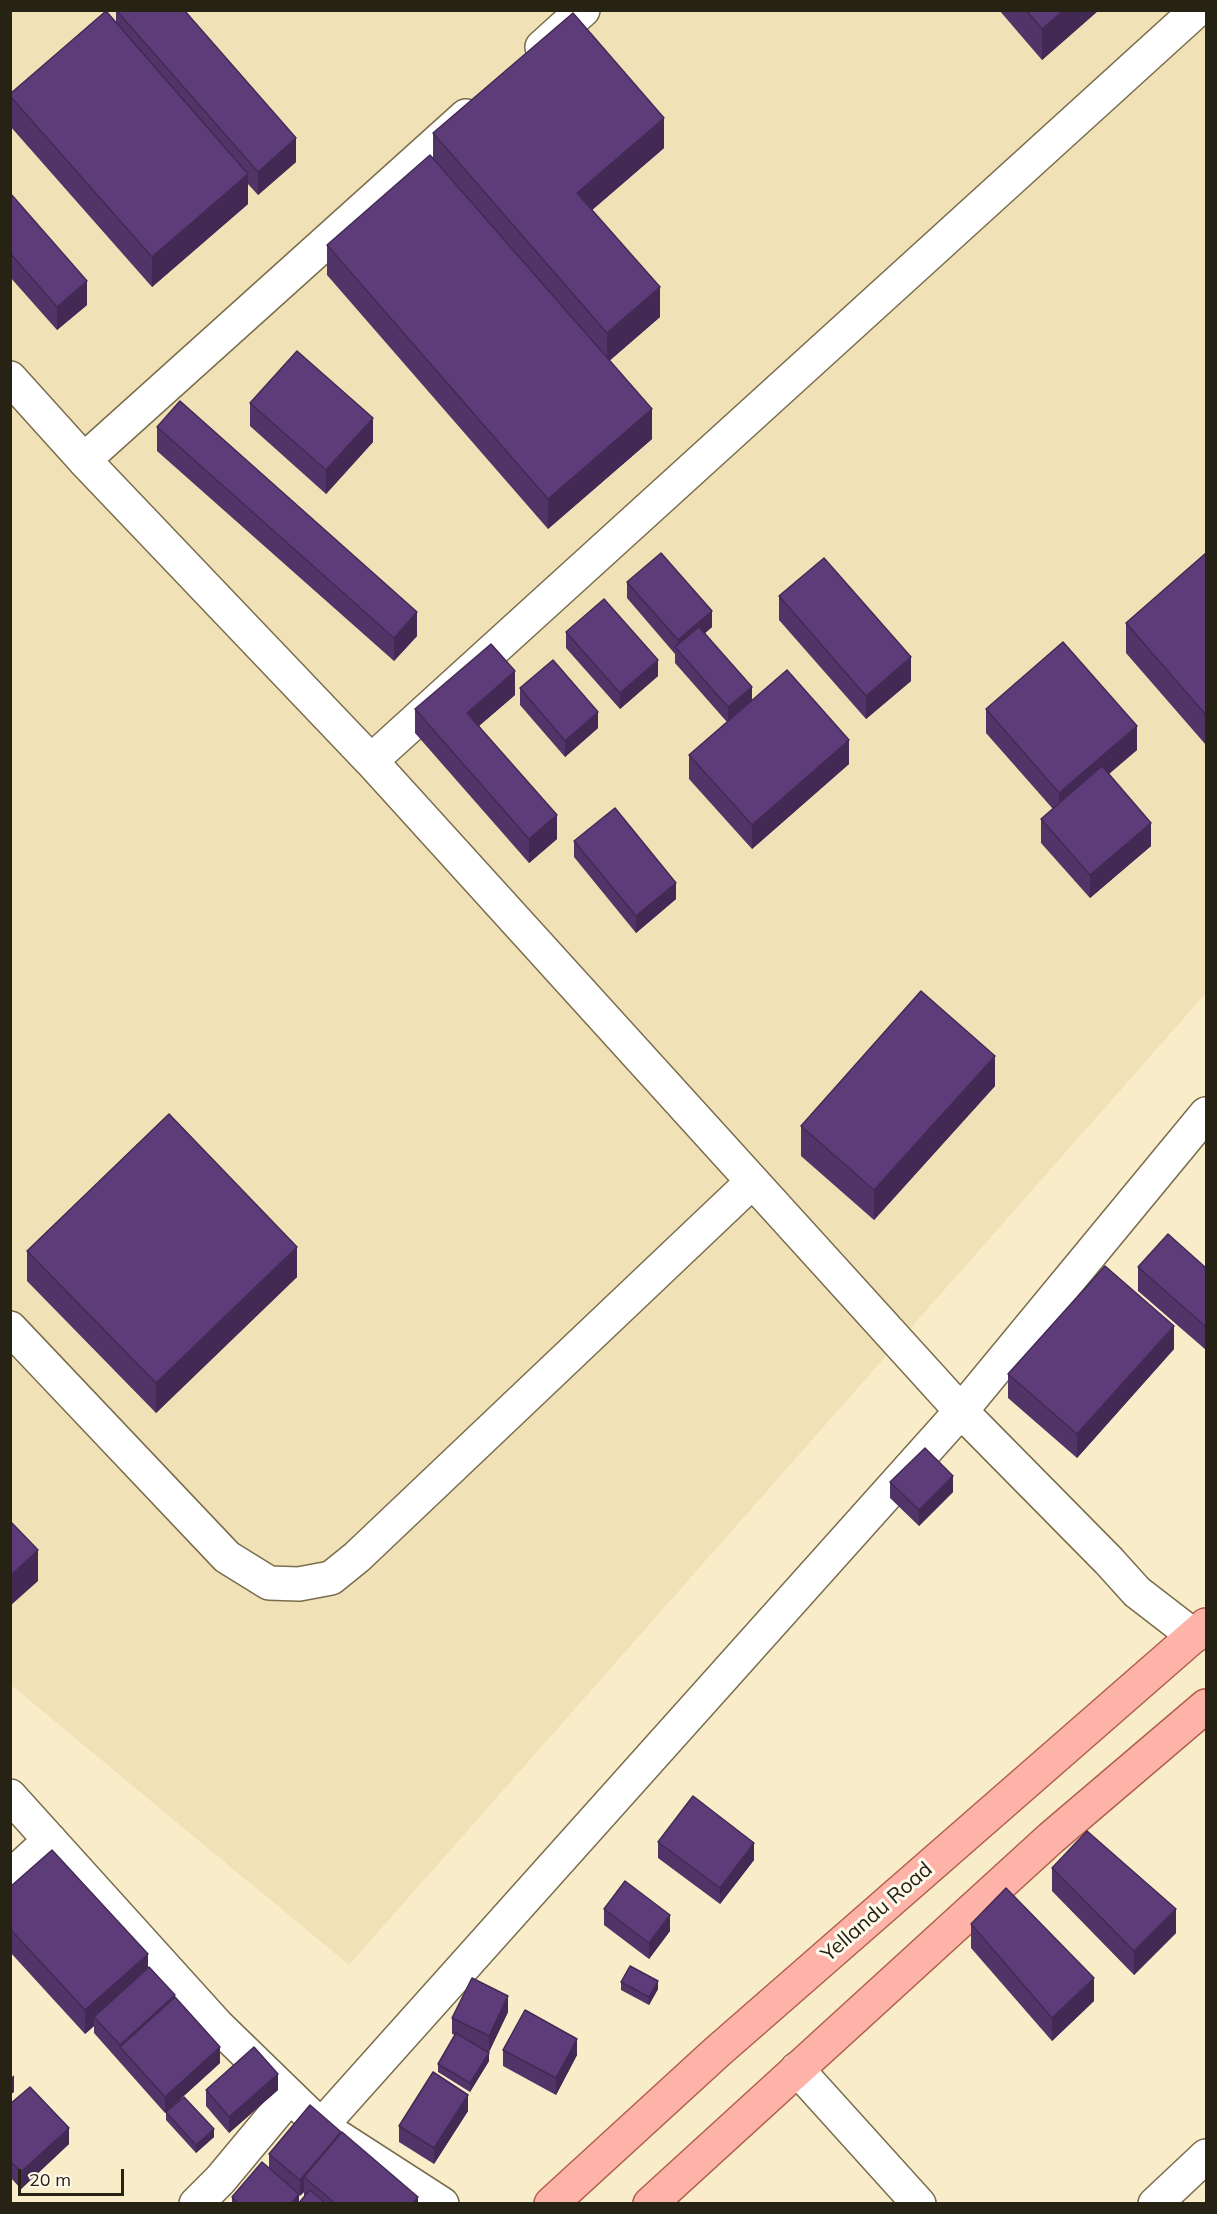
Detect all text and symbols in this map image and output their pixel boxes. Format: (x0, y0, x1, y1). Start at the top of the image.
street label: Yellandu Road (816, 1857, 938, 1967)
scale bar (21, 2157, 128, 2195)
text: 20 m (29, 2168, 71, 2191)

